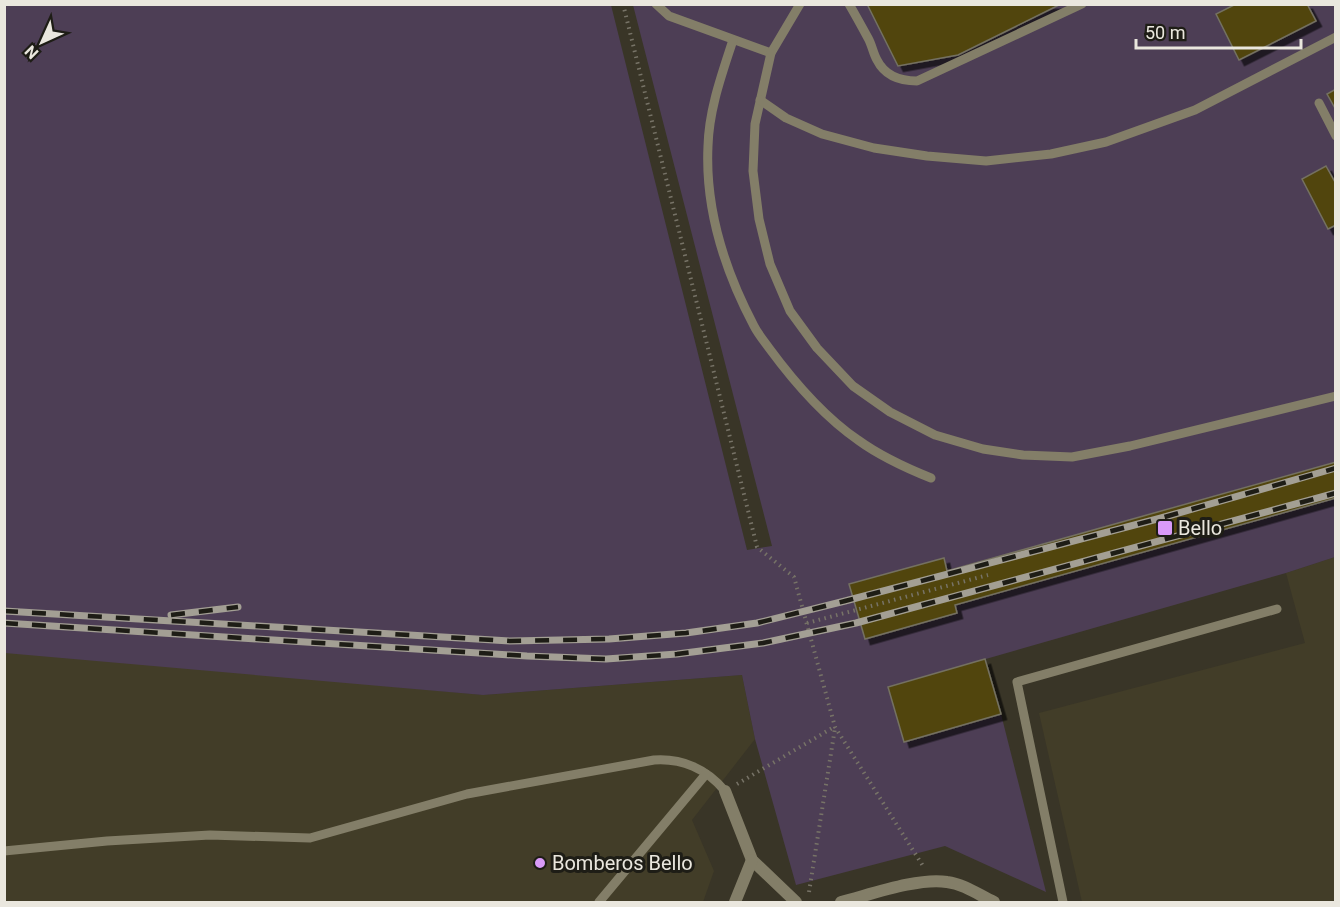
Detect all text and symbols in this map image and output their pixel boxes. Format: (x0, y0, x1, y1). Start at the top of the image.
north arrow (12, 12, 72, 72)
scale bar (1136, 12, 1301, 50)
text: 50 m (1145, 22, 1185, 43)
text: N (21, 42, 42, 63)
place label: Bello (1178, 516, 1222, 540)
marker: Bello (1156, 519, 1174, 537)
place label: Bomberos Bello (552, 851, 693, 875)
marker: Bomberos Bello (533, 856, 547, 870)

